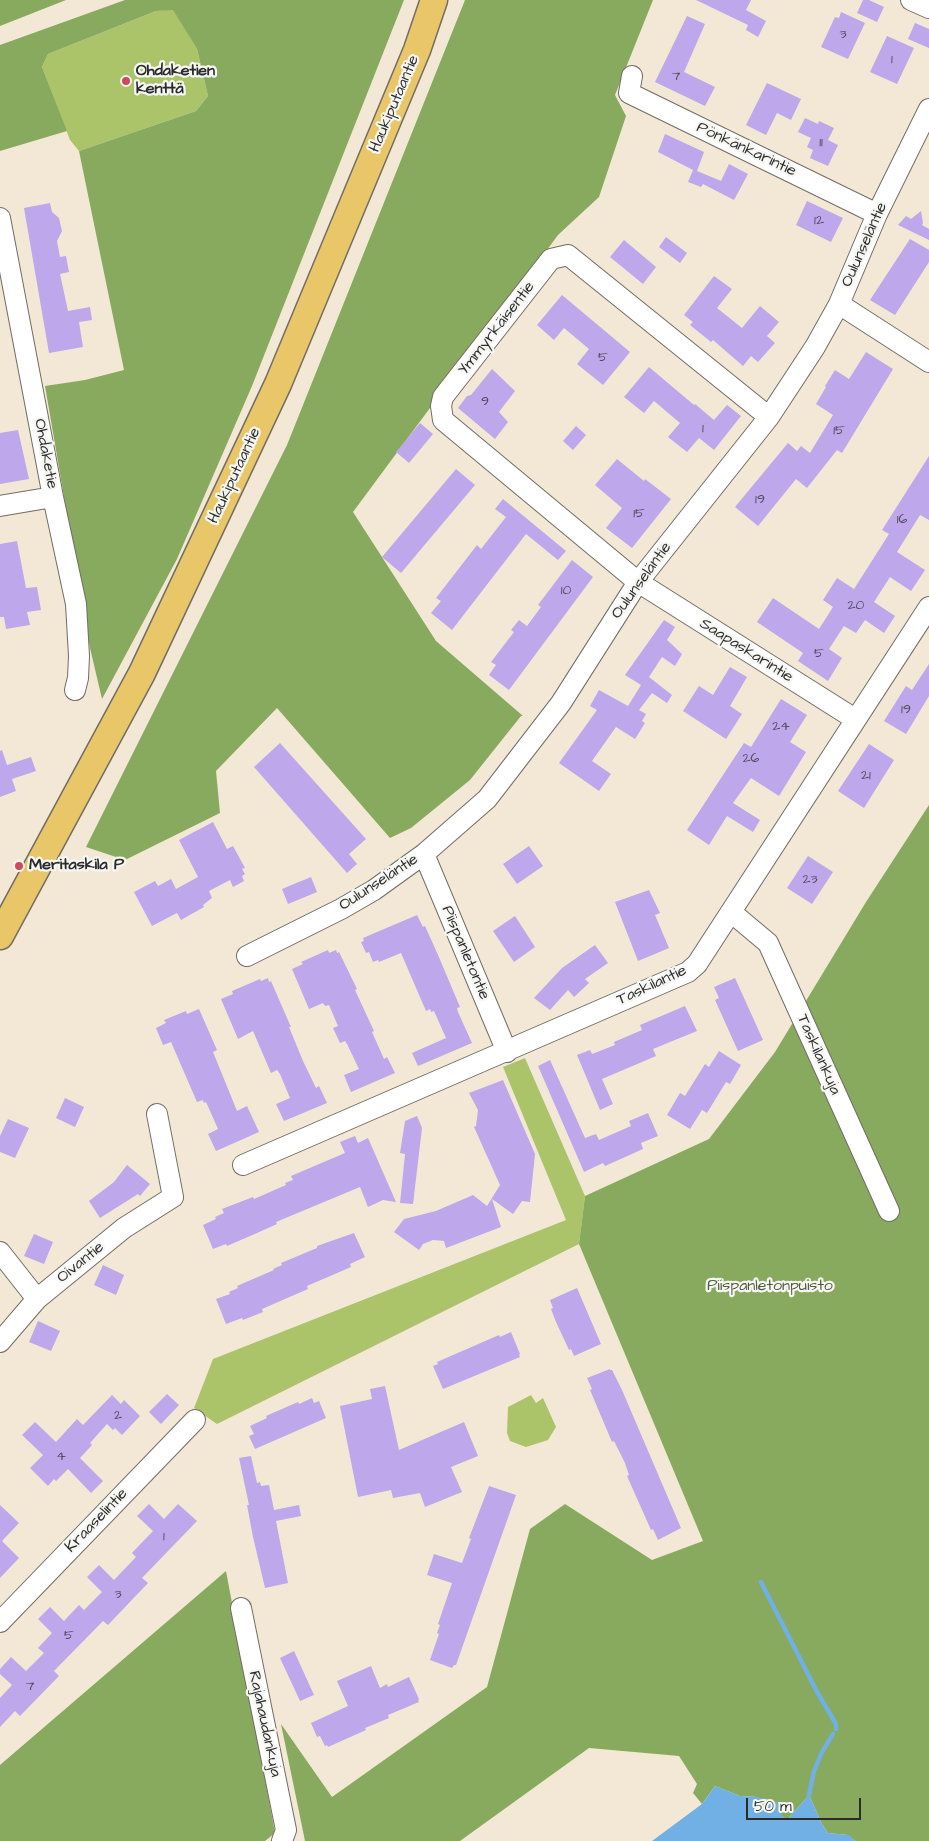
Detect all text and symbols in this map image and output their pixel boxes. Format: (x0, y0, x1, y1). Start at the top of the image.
house number: 3 (839, 27, 847, 43)
house number: 1 (891, 52, 893, 68)
street label: Haukiputaantie (366, 53, 424, 155)
place label: Ohdaketien kenttä (136, 62, 215, 100)
house number: 7 (672, 69, 680, 85)
marker: Ohdaketien kenttä (120, 75, 132, 87)
street label: Pönkänkarintie (693, 118, 799, 182)
house number: 11 (819, 135, 823, 151)
street label: Oulunseläntie (838, 200, 892, 290)
house number: 12 (814, 213, 824, 229)
street label: Ymmyrkäisentie (454, 278, 540, 380)
house number: 5 (598, 350, 608, 366)
house number: 9 (481, 394, 489, 410)
street label: Ohdaketie (29, 417, 61, 491)
house number: 1 (702, 421, 704, 437)
house number: 15 (833, 423, 845, 439)
street label: Haukiputaantie (204, 425, 266, 527)
house number: 19 (755, 492, 765, 508)
house number: 15 (633, 506, 645, 522)
house number: 16 (897, 512, 907, 528)
street label: Oulunseläntie (608, 539, 676, 623)
house number: 10 (561, 583, 571, 599)
house number: 20 (848, 598, 864, 614)
street label: Saapaskarintie (696, 615, 796, 687)
house number: 5 (814, 646, 824, 662)
house number: 19 (901, 702, 911, 718)
house number: 24 (772, 719, 790, 735)
house number: 26 (743, 751, 759, 767)
house number: 21 (861, 768, 871, 784)
street label: Oulunseläntie (336, 850, 422, 916)
place label: Meritaskila P (29, 856, 124, 876)
marker: Meritaskila P (13, 860, 25, 872)
house number: 23 (802, 872, 818, 888)
street label: Piispanletontie (437, 903, 493, 1003)
street label: Taskilantie (614, 962, 690, 1010)
street label: Taskilankuja (792, 1012, 844, 1098)
street label: Oivantie (54, 1238, 108, 1288)
park label: Piispanletonpuisto (707, 1277, 833, 1297)
house number: 2 (114, 1408, 122, 1424)
house number: 4 (56, 1449, 66, 1465)
street label: Kraaselintie (62, 1485, 132, 1557)
house number: 1 (163, 1529, 165, 1545)
house number: 3 (114, 1587, 122, 1603)
house number: 5 (64, 1628, 74, 1644)
street label: Rajahaudankuja (243, 1669, 285, 1779)
house number: 7 (26, 1679, 34, 1695)
scale bar (749, 1788, 864, 1820)
text: 50 m (754, 1796, 792, 1817)

